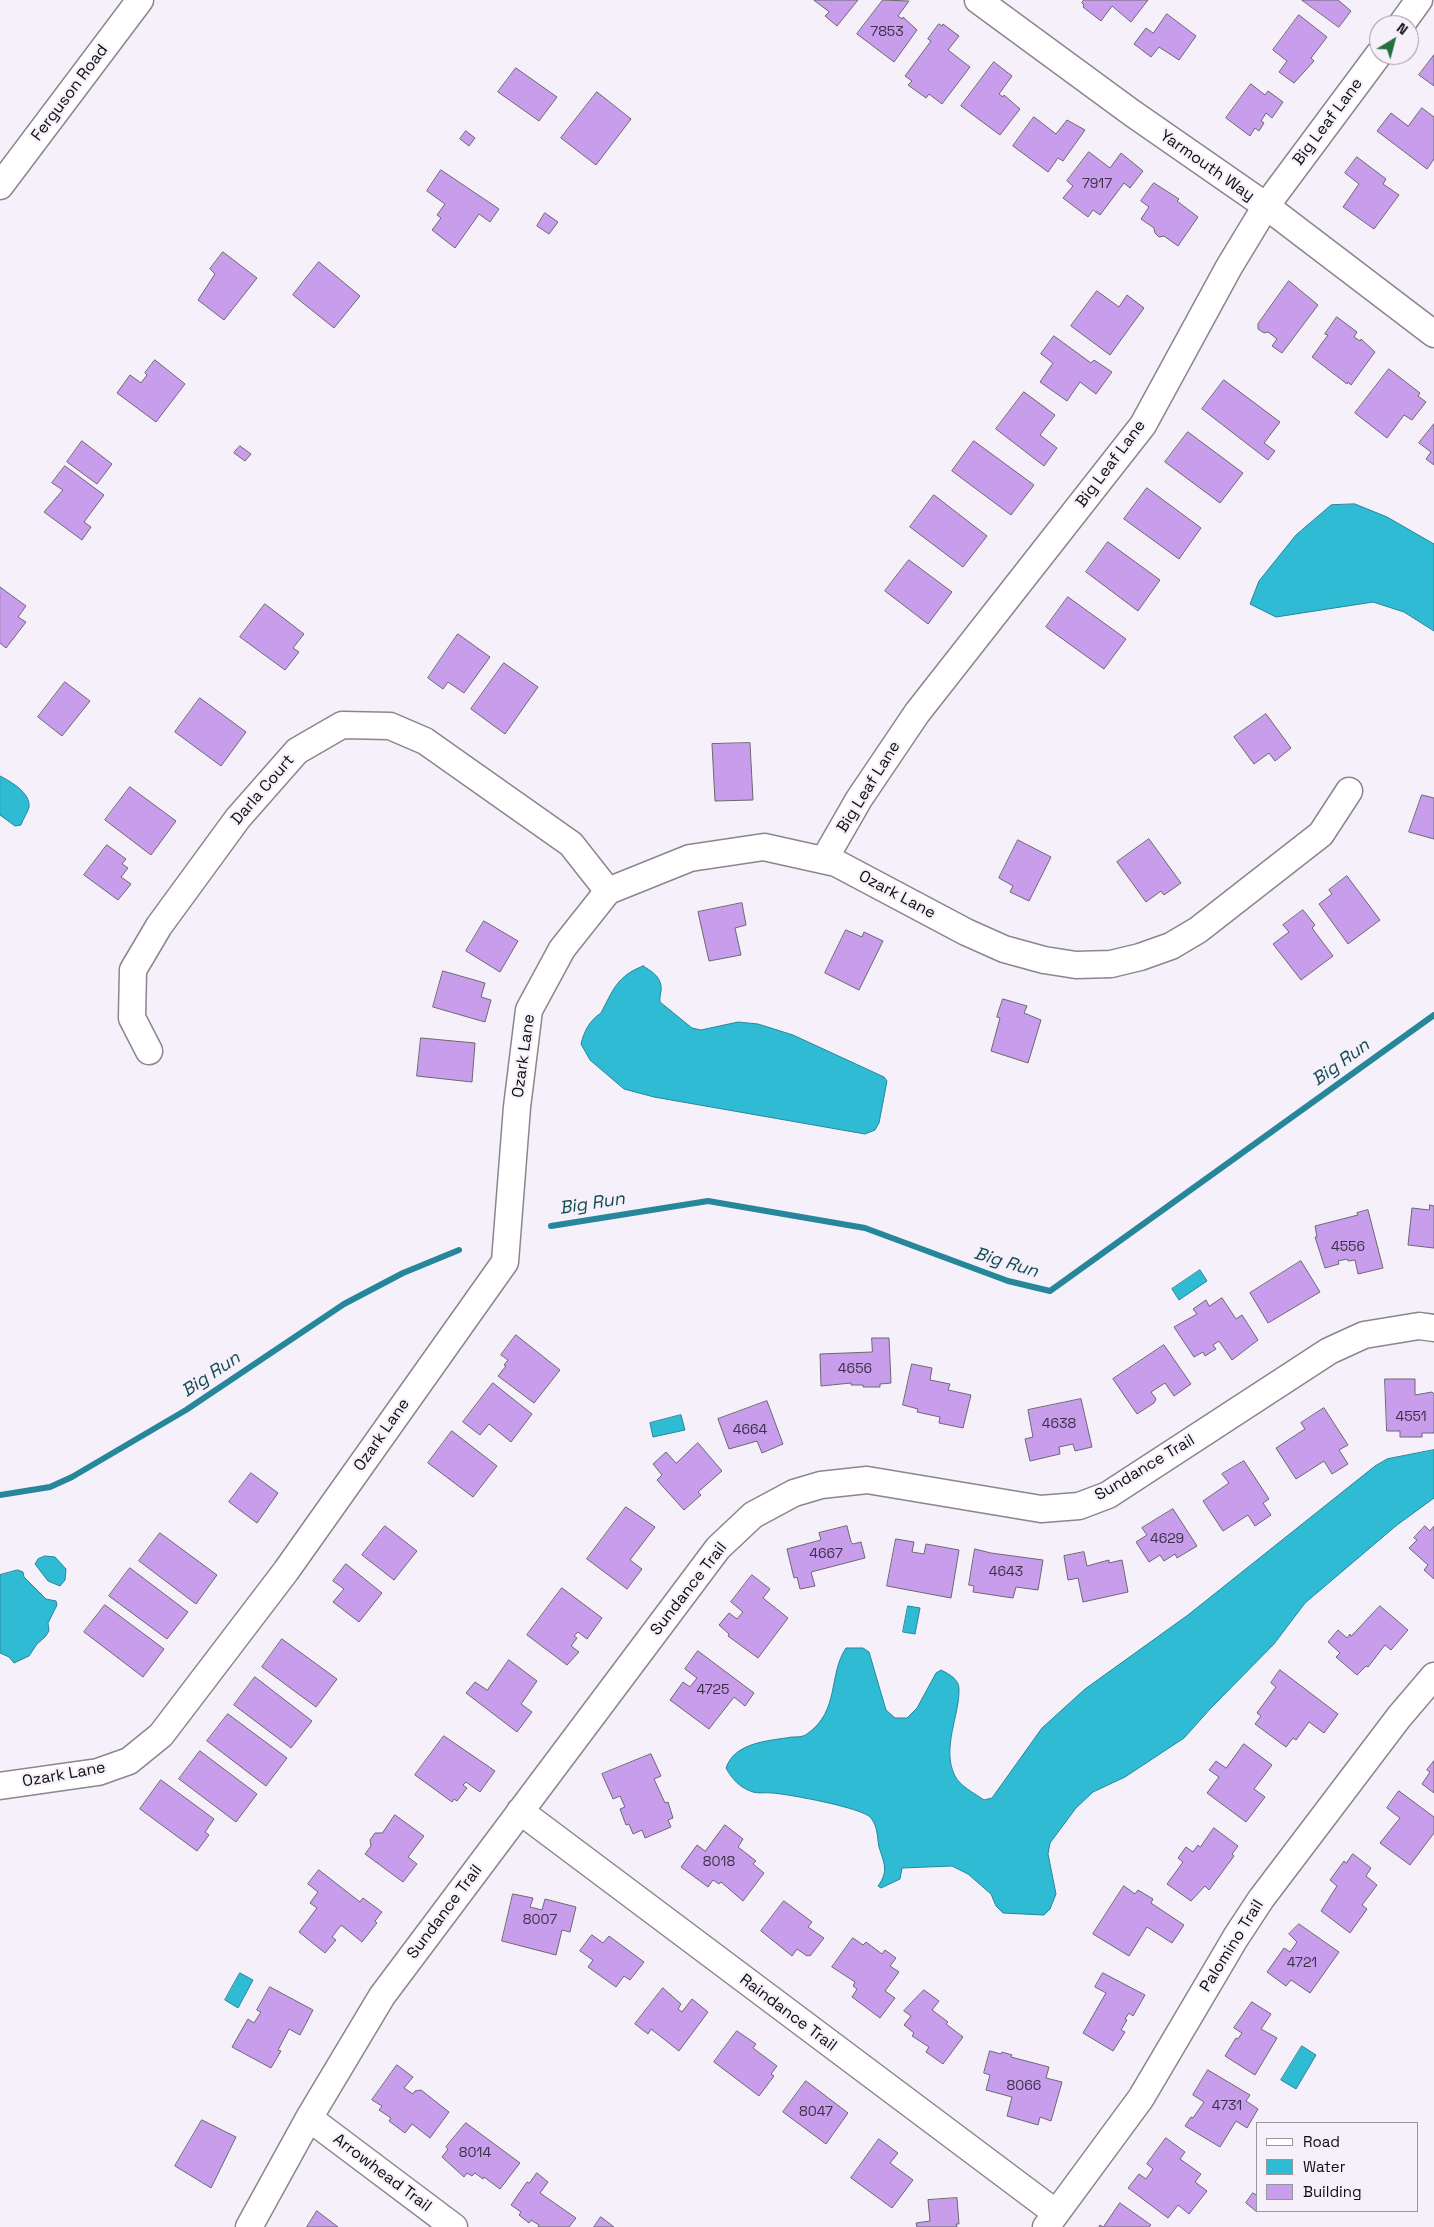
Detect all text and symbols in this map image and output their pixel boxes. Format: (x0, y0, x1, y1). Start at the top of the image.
north arrow (1369, 15, 1419, 65)
text: N (1393, 19, 1412, 39)
house number: 7853 (870, 24, 904, 40)
street label: Ferguson Road (28, 41, 112, 145)
street label: Big Leaf Lane (1289, 75, 1367, 169)
street label: Yarmouth Way (1156, 126, 1258, 206)
house number: 7917 (1082, 176, 1112, 192)
street label: Big Leaf Lane (1072, 417, 1150, 511)
street label: Big Leaf Lane (833, 738, 905, 836)
street label: Darla Court (227, 751, 299, 829)
street label: Ozark Lane (855, 867, 939, 923)
street label: Ozark Lane (509, 1013, 539, 1099)
water label: Big Run (1308, 1035, 1374, 1091)
water label: Big Run (558, 1188, 626, 1220)
house number: 4556 (1331, 1239, 1365, 1255)
water label: Big Run (971, 1243, 1041, 1283)
water label: Big Run (178, 1348, 244, 1402)
house number: 4656 (838, 1361, 872, 1377)
street label: Ozark Lane (350, 1395, 414, 1475)
house number: 4551 (1395, 1409, 1427, 1425)
house number: 4638 (1042, 1416, 1076, 1432)
house number: 4664 (733, 1422, 767, 1438)
street label: Sundance Trail (1092, 1431, 1198, 1505)
house number: 4629 (1150, 1531, 1184, 1547)
street label: Sundance Trail (647, 1539, 731, 1639)
house number: 4667 (809, 1546, 843, 1562)
house number: 4643 (989, 1564, 1023, 1580)
house number: 4725 (697, 1682, 729, 1698)
street label: Ozark Lane (21, 1758, 107, 1792)
house number: 8018 (703, 1854, 735, 1870)
street label: Sundance Trail (403, 1861, 487, 1963)
street label: Palomino Trail (1196, 1896, 1268, 1996)
house number: 8007 (523, 1912, 557, 1928)
house number: 4721 (1287, 1955, 1317, 1971)
street label: Raindance Trail (736, 1970, 840, 2056)
house number: 8066 (1007, 2078, 1041, 2094)
house number: 4731 (1212, 2098, 1242, 2114)
house number: 8047 (799, 2104, 833, 2120)
legend (1256, 2122, 1419, 2212)
street label: Arrowhead Trail (329, 2130, 435, 2216)
text: Road (1303, 2132, 1340, 2151)
house number: 8014 (459, 2145, 491, 2161)
text: Water (1303, 2157, 1345, 2176)
text: Building (1303, 2182, 1362, 2201)

